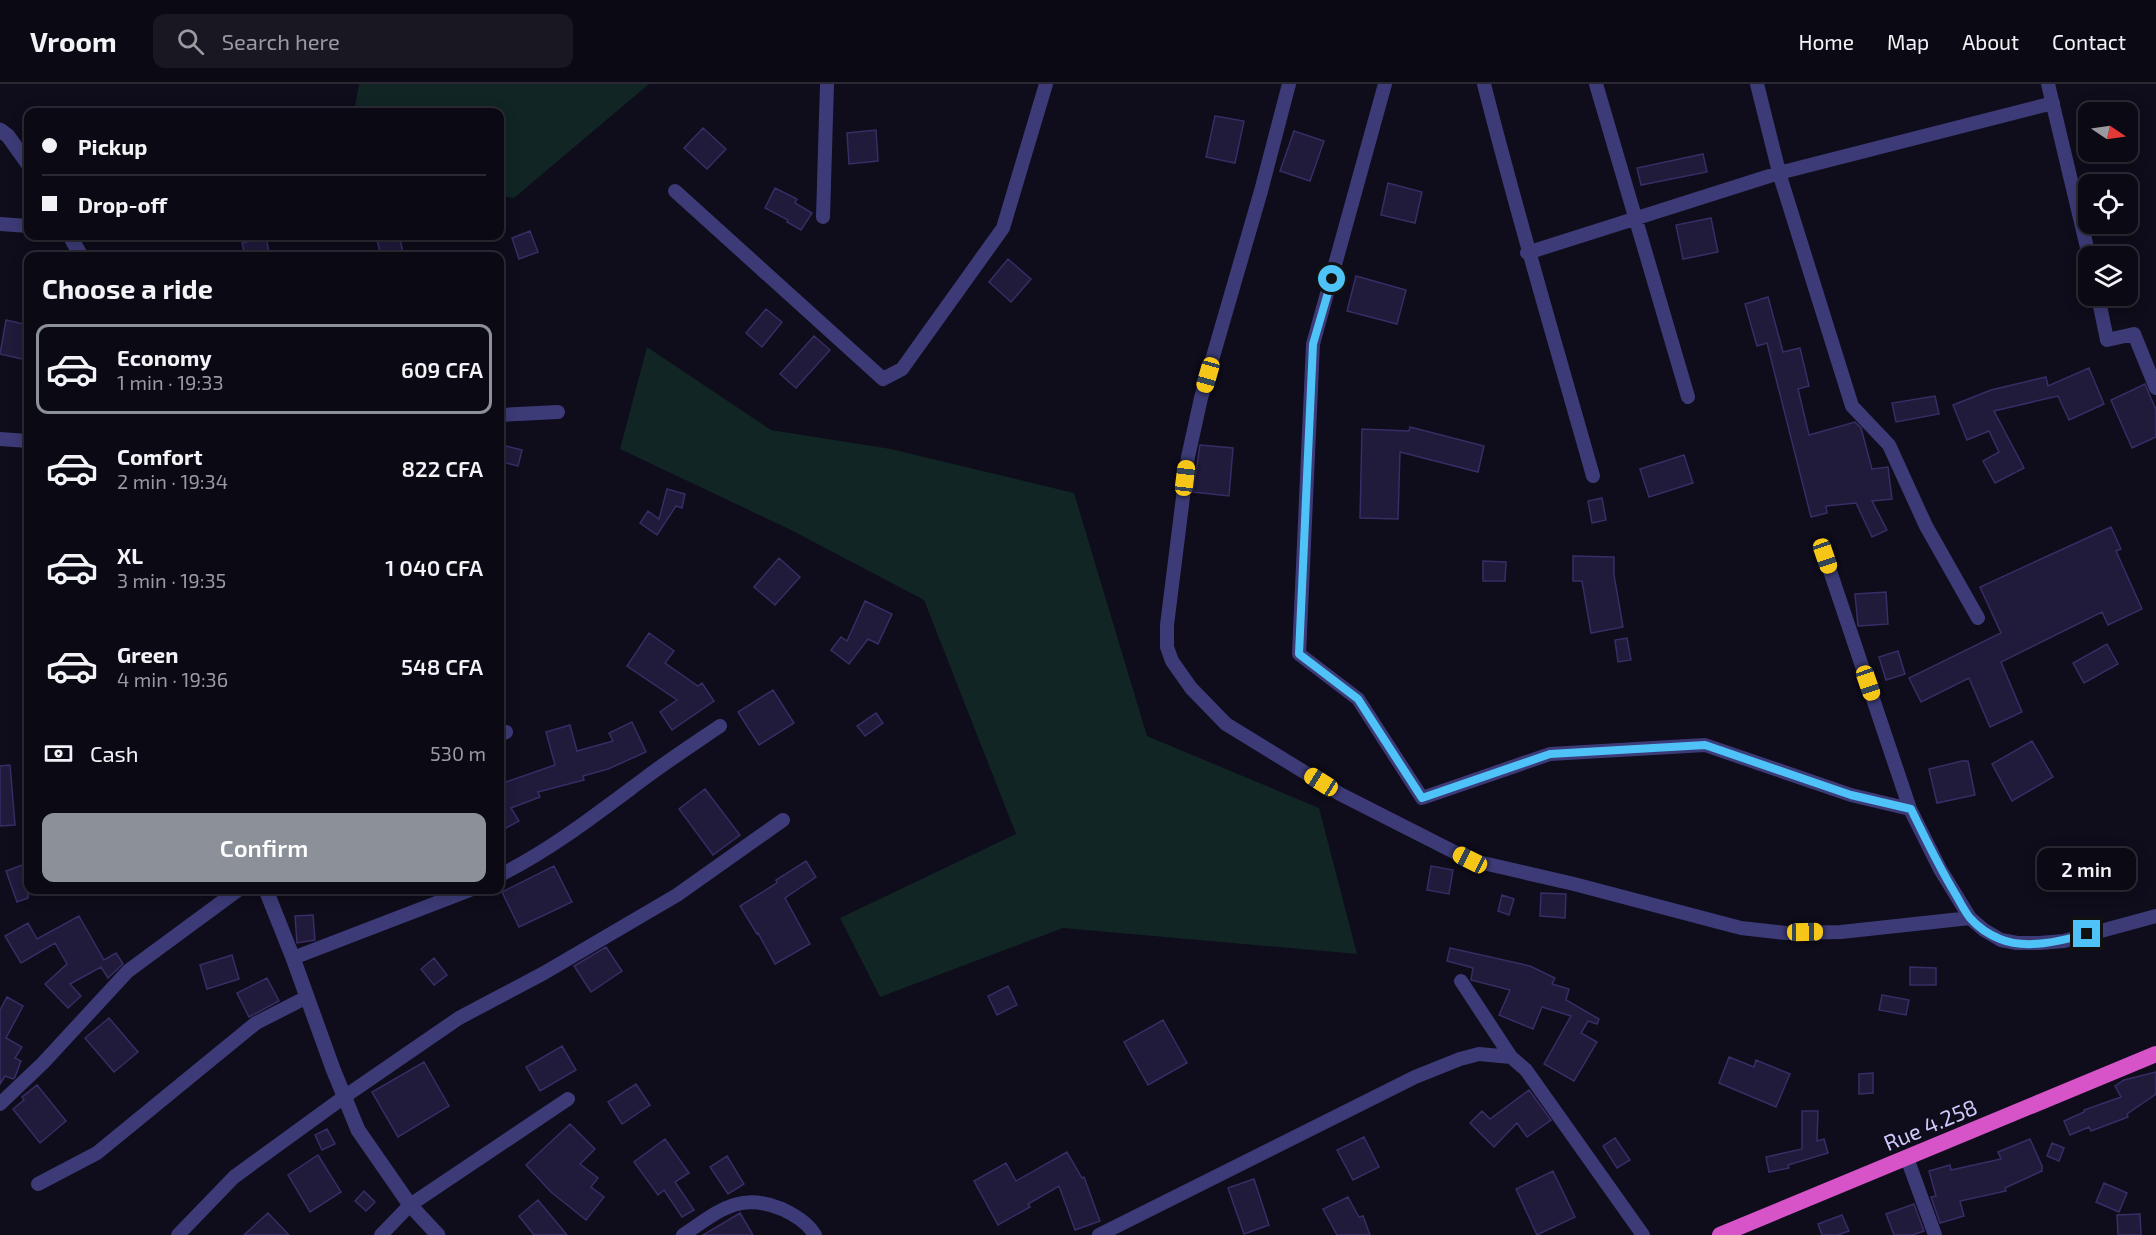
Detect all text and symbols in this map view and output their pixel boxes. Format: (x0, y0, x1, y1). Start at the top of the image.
search box (153, 14, 573, 68)
text: Vroom (30, 24, 117, 58)
icon: search (174, 25, 207, 58)
text: Search here (222, 28, 340, 54)
text: Home (1798, 29, 1854, 54)
text: Map (1887, 29, 1929, 54)
text: About (1962, 29, 2019, 54)
text: Contact (2052, 29, 2126, 54)
north arrow (2078, 102, 2138, 162)
map controls (2078, 102, 2138, 306)
text: Pickup (78, 133, 147, 159)
button: locate (2078, 174, 2138, 234)
text: Drop-off (78, 191, 167, 217)
button: layers (2078, 246, 2138, 306)
route start (1318, 265, 1345, 292)
text: Choose a ride (42, 272, 213, 304)
icon: car (45, 342, 99, 396)
text: Economy (117, 344, 212, 370)
car (1194, 355, 1222, 395)
text: 609 CFA (401, 356, 483, 382)
text: 1 min · 19:33 (117, 370, 224, 394)
icon: car (45, 441, 99, 495)
text: Comfort (117, 443, 202, 469)
text: 822 CFA (402, 455, 483, 481)
car (1174, 459, 1196, 497)
text: 2 min · 19:34 (117, 469, 228, 493)
car (1811, 536, 1839, 576)
icon: car (45, 540, 99, 594)
text: XL (117, 542, 143, 568)
text: 1 040 CFA (385, 554, 483, 580)
text: 3 min · 19:35 (117, 568, 226, 592)
icon: car (45, 639, 99, 693)
text: Green (117, 641, 179, 667)
text: 548 CFA (401, 653, 483, 679)
car (1854, 663, 1882, 703)
text: 4 min · 19:36 (117, 667, 228, 691)
icon: cash (42, 737, 75, 770)
text: Cash (90, 740, 139, 766)
text: 530 m (430, 741, 486, 765)
car (1301, 765, 1341, 799)
button: Confirm (42, 813, 486, 882)
car (1450, 844, 1490, 876)
callout: 2 min (2038, 847, 2136, 889)
text: 2 min (2061, 857, 2112, 881)
route end (2073, 920, 2100, 947)
car (1787, 923, 1823, 941)
street label: Rue 4.258 (1879, 1093, 1981, 1155)

